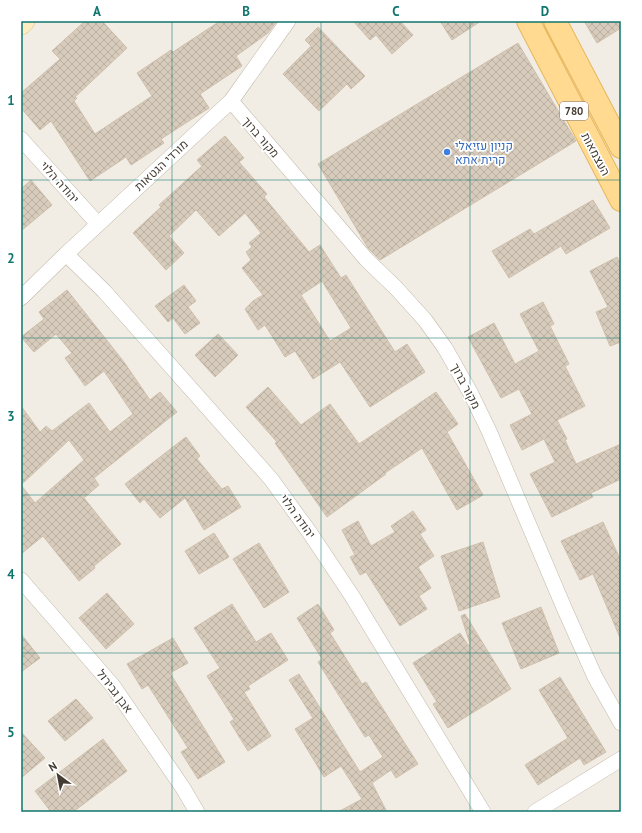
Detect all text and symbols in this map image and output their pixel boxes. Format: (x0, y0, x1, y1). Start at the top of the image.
text: A (93, 3, 101, 20)
text: B (242, 3, 250, 20)
text: C (392, 3, 400, 20)
text: D (541, 3, 549, 20)
text: 1 (7, 92, 15, 109)
road number: 780 (560, 102, 588, 120)
street label: מקור ברוך (239, 113, 283, 161)
street label: העצמאות (578, 130, 614, 178)
street label: מורדי הגטאות (131, 136, 191, 194)
place label: קניון עזיאלי קרית אתא (455, 138, 513, 167)
marker: קניון עזיאלי קרית אתא (442, 147, 452, 157)
street label: יהודה הלוי (37, 158, 83, 206)
text: 2 (7, 250, 15, 267)
street label: מקור ברוך (448, 361, 484, 411)
text: 3 (7, 408, 15, 425)
street label: יהודה הלוי (277, 491, 319, 541)
text: 4 (7, 566, 15, 583)
street label: אבן גבירול (94, 666, 136, 716)
text: 5 (7, 724, 15, 741)
north arrow (38, 755, 78, 795)
text: N (46, 759, 59, 774)

